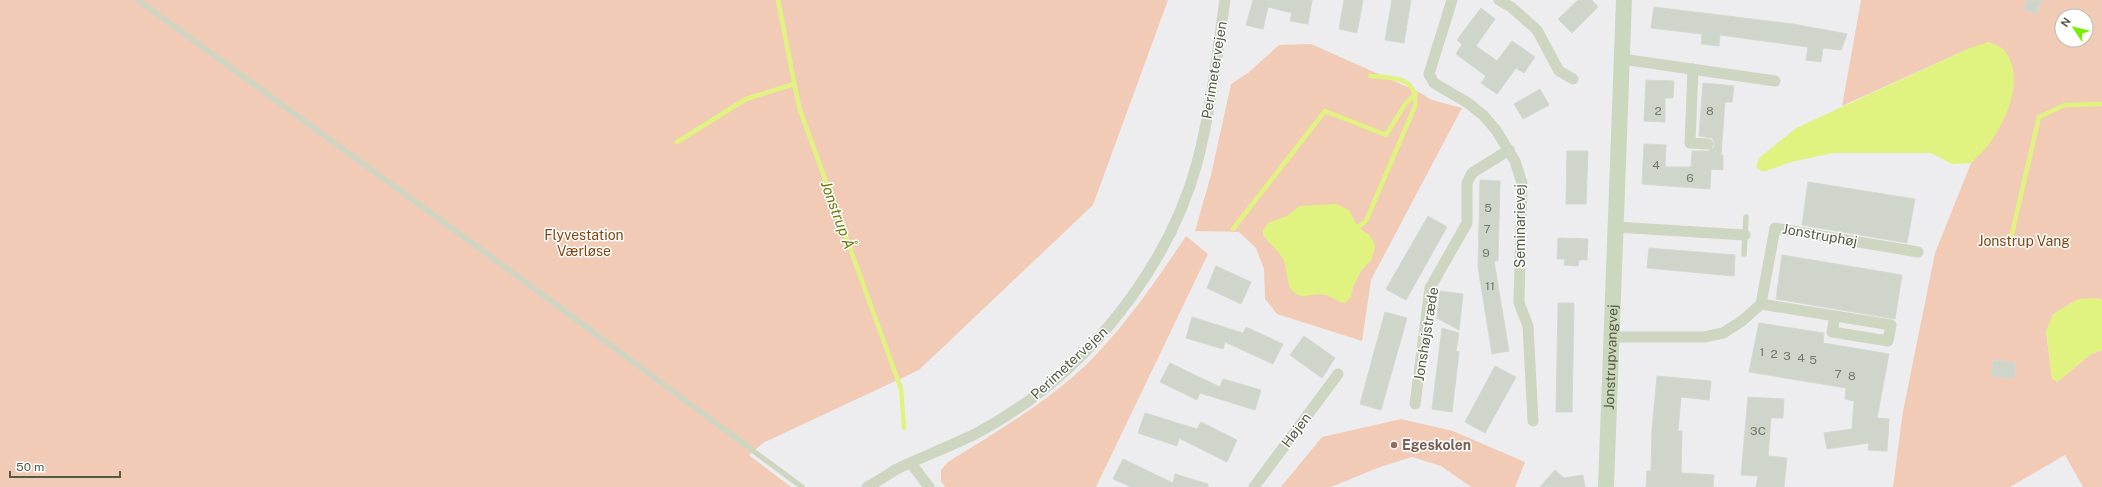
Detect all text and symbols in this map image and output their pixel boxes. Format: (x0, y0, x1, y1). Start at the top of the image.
north arrow (2054, 8, 2094, 48)
text: N (2058, 15, 2073, 29)
street label: Perimetervejen (1198, 20, 1230, 120)
house number: 2 (1654, 104, 1662, 118)
house number: 8 (1706, 104, 1714, 118)
house number: 4 (1652, 158, 1660, 172)
house number: 6 (1686, 171, 1694, 185)
water label: Jonstrup Å (818, 178, 859, 251)
street label: Seminarievej (1512, 184, 1528, 268)
house number: 5 (1484, 201, 1492, 215)
street label: Jonstruphøj (1781, 221, 1859, 249)
house number: 7 (1483, 222, 1491, 236)
park label: Flyvestation Værløse (544, 227, 624, 259)
park label: Jonstrup Vang (1978, 233, 2070, 249)
house number: 9 (1482, 246, 1490, 260)
house number: 11 (1485, 279, 1495, 293)
street label: Jonshøjstræde (1411, 286, 1441, 382)
street label: Jonstrupvangvej (1601, 304, 1621, 410)
street label: Perimetervejen (1027, 323, 1111, 403)
house number: 1 (1760, 345, 1764, 359)
house number: 2 (1770, 347, 1778, 361)
house number: 3 (1783, 349, 1791, 363)
house number: 4 (1797, 351, 1805, 365)
house number: 5 (1809, 353, 1817, 367)
house number: 7 (1834, 367, 1842, 381)
house number: 8 (1848, 369, 1856, 383)
street label: Højen (1278, 410, 1314, 450)
house number: 3C (1750, 424, 1766, 438)
place label: Egeskolen (1402, 437, 1471, 453)
marker: Egeskolen (1389, 440, 1399, 450)
scale bar (10, 453, 120, 479)
text: 50 m (16, 460, 44, 474)

